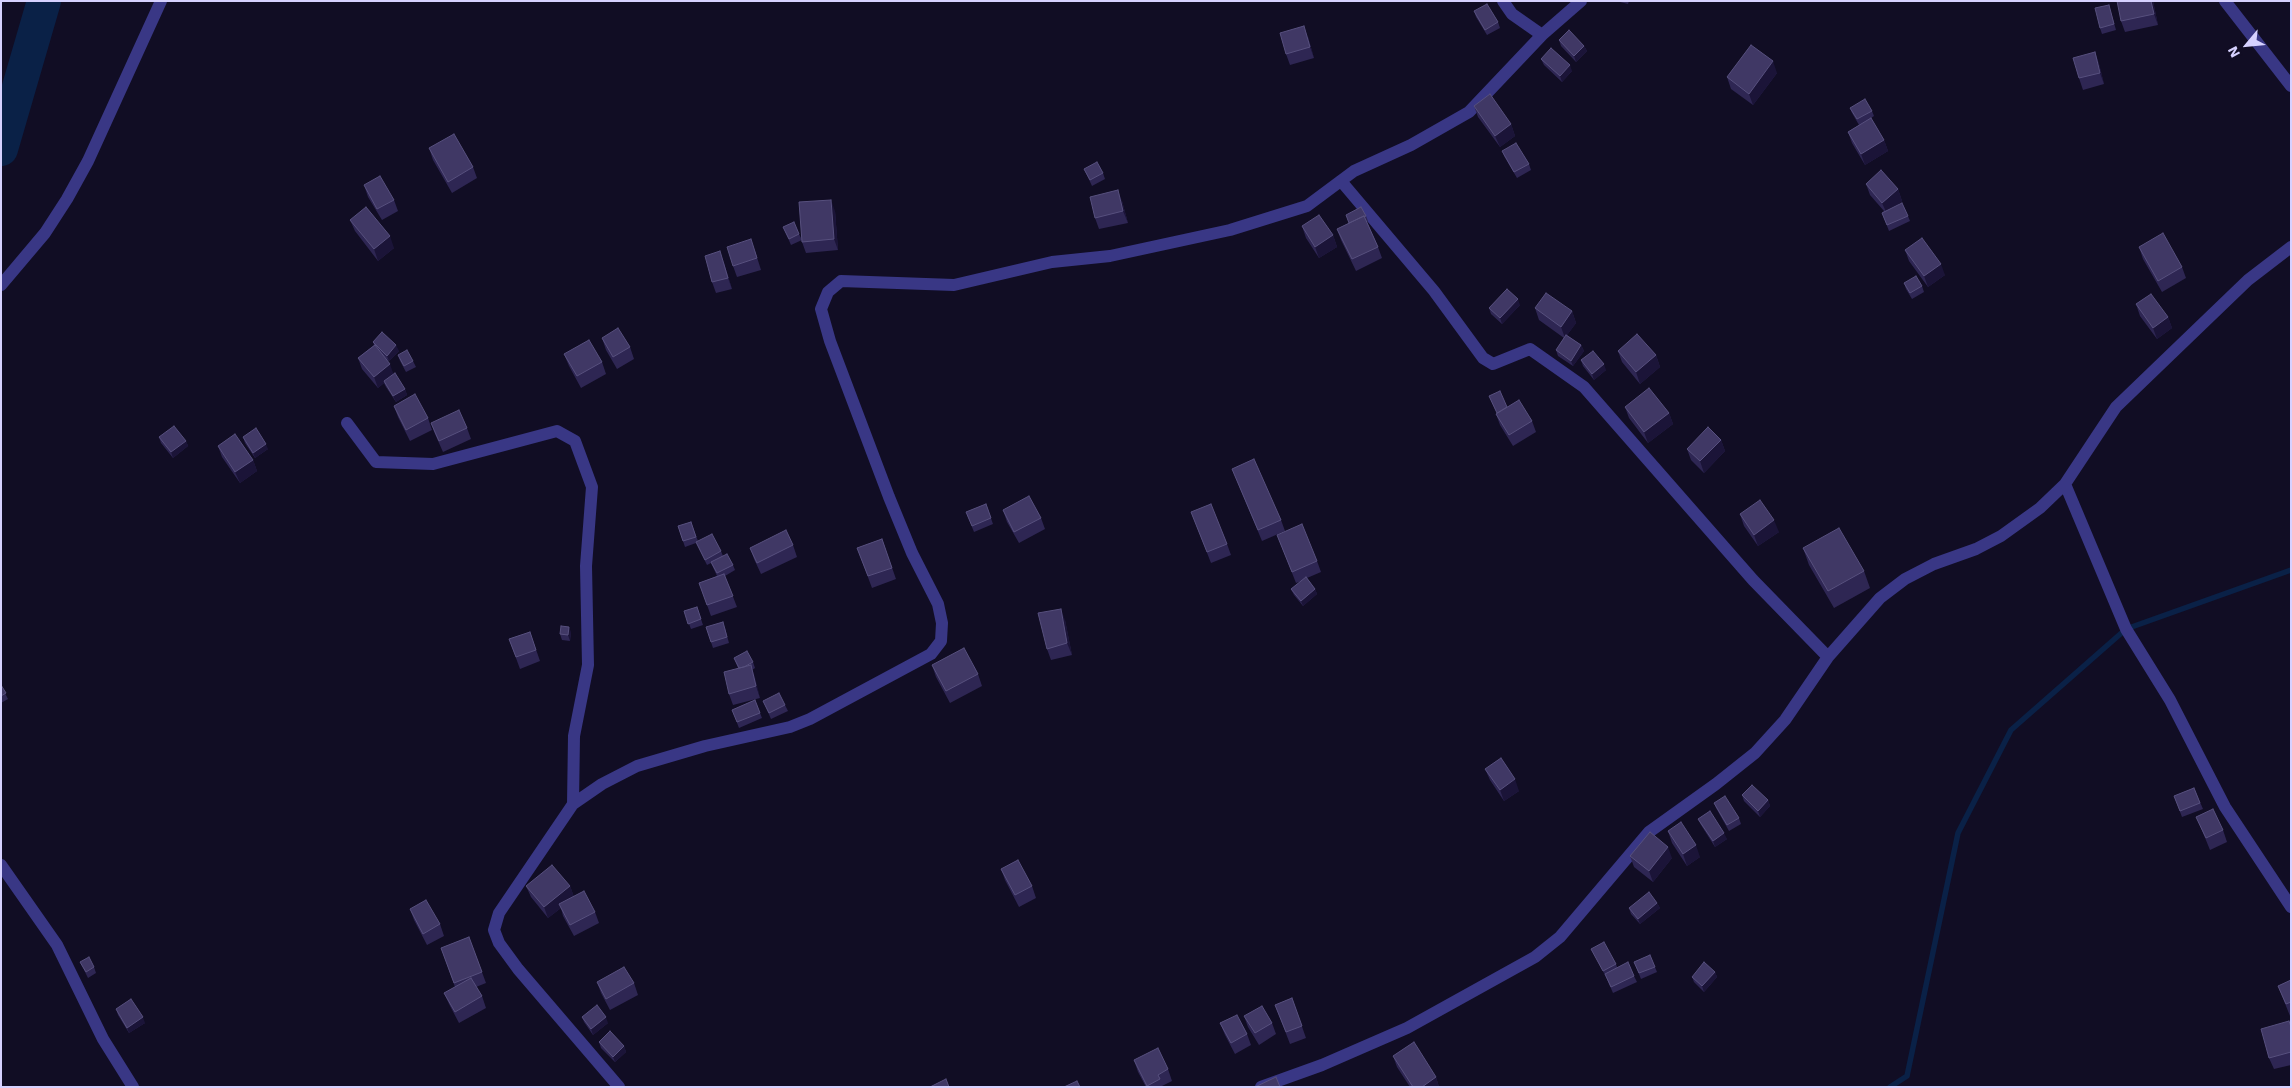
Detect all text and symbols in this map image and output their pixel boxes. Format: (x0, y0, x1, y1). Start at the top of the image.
north arrow (2222, 20, 2272, 70)
text: N (2224, 44, 2243, 60)

